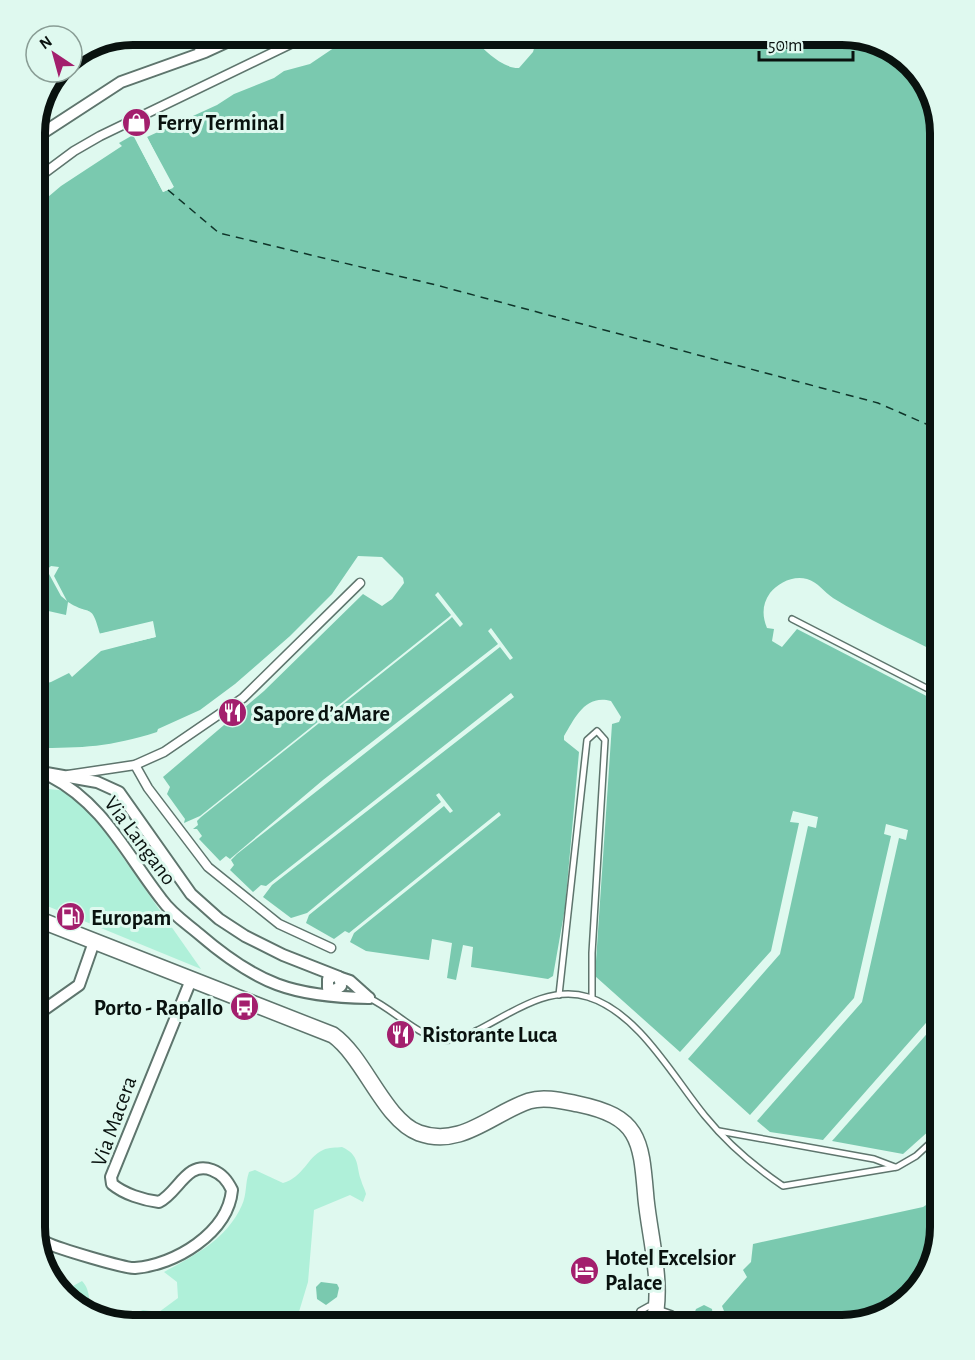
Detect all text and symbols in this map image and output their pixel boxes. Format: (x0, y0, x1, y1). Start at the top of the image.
north arrow (24, 24, 84, 84)
scale bar (759, 24, 854, 62)
text: N (37, 33, 55, 52)
text: 50 m (768, 37, 802, 55)
shop icon: Ferry Terminal (120, 106, 152, 138)
place label: Ferry Terminal (157, 112, 285, 135)
restaurant icon: Sapore d’aMare (216, 697, 248, 729)
place label: Sapore d’aMare (253, 703, 390, 725)
street label: Via Langano (100, 792, 180, 889)
fuel station icon: Europam (54, 901, 86, 933)
place label: Europam (91, 907, 171, 929)
bus stop icon: Porto - Rapallo (228, 991, 260, 1023)
place label: Porto - Rapallo (94, 997, 223, 1019)
restaurant icon: Ristorante Luca (385, 1018, 417, 1050)
place label: Ristorante Luca (422, 1024, 558, 1046)
street label: Via Macera (87, 1073, 140, 1169)
place label: Hotel Excelsior Palace (605, 1247, 736, 1294)
hotel icon: Hotel Excelsior Palace (568, 1254, 600, 1286)

